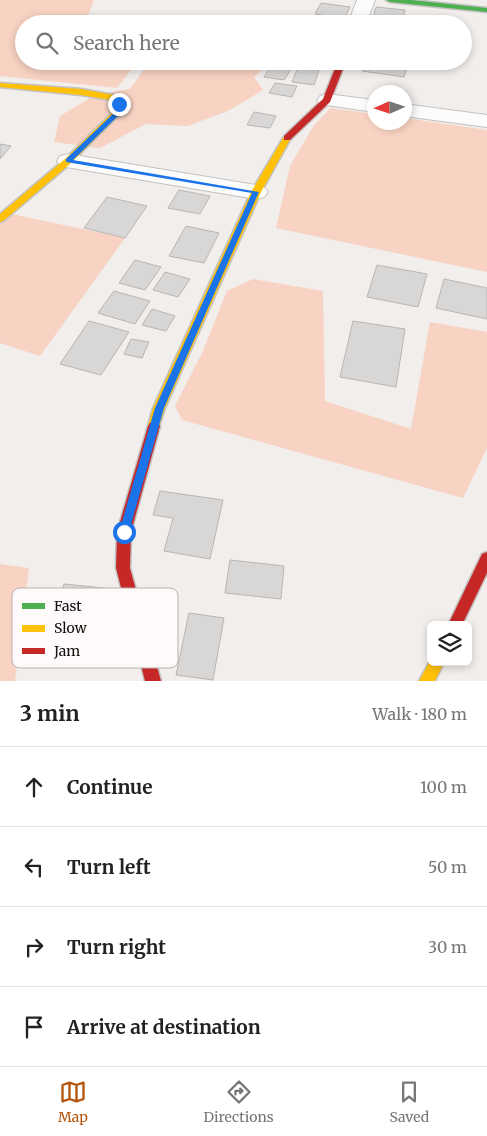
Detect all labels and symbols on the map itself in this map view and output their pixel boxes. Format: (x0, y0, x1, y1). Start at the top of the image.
north arrow (367, 85, 412, 130)
route end (108, 93, 131, 116)
route start (113, 521, 136, 544)
legend (12, 588, 178, 668)
text: Fast (54, 597, 82, 615)
text: Slow (54, 619, 87, 637)
text: Jam (53, 642, 80, 660)

